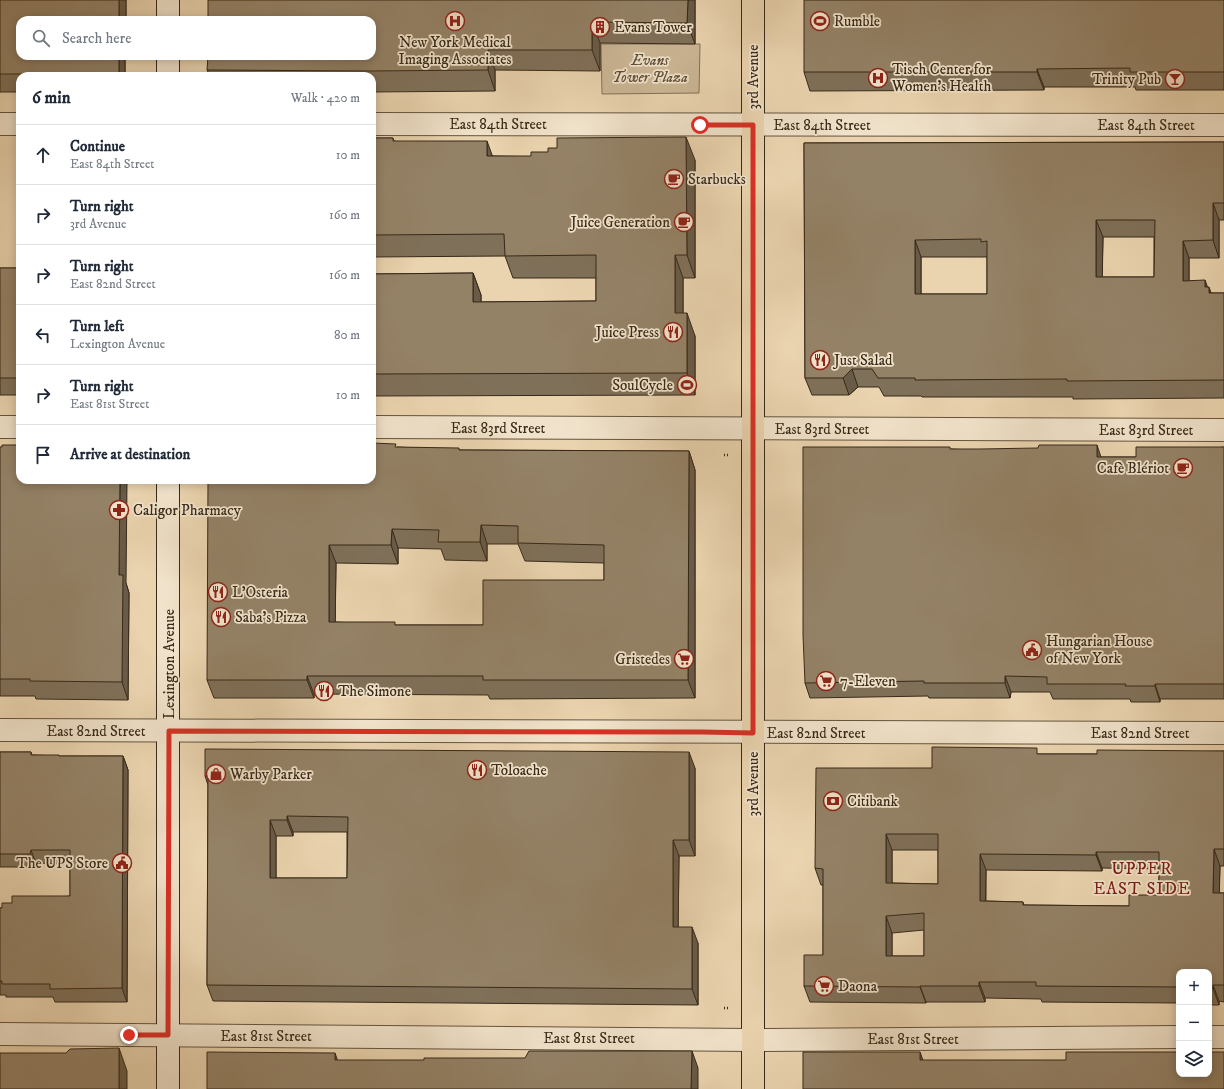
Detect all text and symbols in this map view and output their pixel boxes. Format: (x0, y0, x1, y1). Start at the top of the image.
hospital icon: New York Medical Imaging Associates (444, 10, 466, 32)
sports icon: Rumble (809, 10, 831, 32)
place label: Rumble (834, 12, 880, 31)
search box (16, 16, 376, 60)
building icon: Evans Tower (589, 16, 611, 38)
place label: Evans Tower (614, 18, 692, 37)
icon: search (30, 27, 52, 49)
text: Search here (62, 29, 131, 48)
place label: New York Medical Imaging Associates (399, 33, 511, 69)
street label: 3rd Avenue (744, 44, 763, 110)
park label: Evans Tower Plaza (612, 51, 688, 87)
place label: Tisch Center for Women's Health (891, 60, 992, 96)
hospital icon: Tisch Center for Women's Health (867, 67, 889, 89)
bar icon: Trinity Pub (1164, 68, 1186, 90)
place label: Trinity Pub (1092, 70, 1161, 89)
text: 6 min (32, 87, 71, 109)
text: Walk · 420 m (291, 90, 360, 106)
street label: East 84th Street (449, 115, 547, 134)
route start (691, 116, 709, 134)
street label: East 84th Street (773, 116, 871, 135)
street label: East 84th Street (1097, 116, 1195, 135)
text: Continue (70, 137, 125, 156)
icon: ahead (32, 144, 54, 166)
text: 10 m (336, 147, 360, 163)
text: East 84th Street (70, 156, 155, 172)
cafe icon: Starbucks (663, 168, 685, 190)
place label: Starbucks (688, 170, 746, 189)
text: Turn right (70, 197, 133, 216)
icon: right (32, 204, 54, 226)
text: 160 m (329, 207, 360, 223)
cafe icon: Juice Generation (673, 211, 695, 233)
place label: Juice Generation (569, 213, 670, 232)
text: 3rd Avenue (70, 216, 126, 232)
text: Turn right (70, 257, 133, 276)
icon: right (32, 264, 54, 286)
text: 160 m (329, 267, 360, 283)
text: East 82nd Street (70, 276, 156, 292)
text: Turn left (70, 317, 124, 336)
restaurant icon: Juice Press (662, 321, 684, 343)
place label: Juice Press (594, 323, 659, 342)
icon: left (32, 324, 54, 346)
text: 80 m (334, 327, 360, 343)
text: Lexington Avenue (70, 336, 165, 352)
restaurant icon: Just Salad (809, 349, 831, 371)
place label: Just Salad (832, 351, 893, 370)
sports icon: SoulCycle (676, 374, 698, 396)
place label: SoulCycle (612, 376, 673, 395)
text: Turn right (70, 377, 133, 396)
icon: right (32, 384, 54, 406)
text: 10 m (336, 387, 360, 403)
text: East 81st Street (70, 396, 149, 412)
street label: East 83rd Street (451, 419, 546, 438)
street label: East 83rd Street (775, 420, 870, 439)
street label: East 83rd Street (1099, 421, 1194, 440)
icon: arrive (32, 444, 54, 466)
text: Arrive at destination (70, 445, 190, 464)
cafe icon: Cafè Blériot (1172, 457, 1194, 479)
place label: Cafè Blériot (1097, 459, 1169, 478)
pharmacy icon: Caligor Pharmacy (108, 499, 130, 521)
place label: Caligor Pharmacy (133, 501, 242, 520)
restaurant icon: L'Osteria (207, 581, 229, 603)
place label: L'Osteria (232, 583, 289, 602)
restaurant icon: Saba's Pizza (210, 606, 232, 628)
place label: Saba's Pizza (235, 608, 307, 627)
street label: Lexington Avenue (160, 609, 179, 719)
place label: Hungarian House of New York (1046, 632, 1152, 668)
public building icon: Hungarian House of New York (1021, 639, 1043, 661)
supermarket icon: Gristedes (673, 648, 695, 670)
place label: Gristedes (615, 650, 670, 669)
supermarket icon: 7-Eleven (815, 670, 837, 692)
place label: 7-Eleven (840, 672, 896, 691)
restaurant icon: The Simone (313, 680, 335, 702)
place label: The Simone (338, 682, 411, 701)
street label: East 82nd Street (47, 722, 146, 741)
street label: East 82nd Street (767, 724, 866, 743)
street label: East 82nd Street (1091, 724, 1190, 743)
street label: 3rd Avenue (744, 751, 763, 817)
restaurant icon: Toloache (466, 759, 488, 781)
place label: Toloache (491, 761, 547, 780)
shop icon: Warby Parker (205, 763, 227, 785)
place label: Warby Parker (229, 765, 312, 784)
bank icon: Citibank (822, 790, 844, 812)
place label: Citibank (847, 792, 899, 811)
public building icon: The UPS Store (111, 852, 133, 874)
place label: The UPS Store (16, 854, 108, 873)
district label: UPPER EAST SIDE (1093, 858, 1191, 900)
map controls (1176, 969, 1212, 1077)
button: + (1176, 969, 1212, 1005)
supermarket icon: Daona (813, 975, 835, 997)
place label: Daona (838, 977, 878, 996)
button: − (1176, 1005, 1212, 1041)
route end (120, 1026, 138, 1044)
street label: East 81st Street (220, 1027, 312, 1046)
street label: East 81st Street (543, 1029, 635, 1048)
street label: East 81st Street (867, 1030, 959, 1049)
button: layers (1176, 1041, 1212, 1077)

